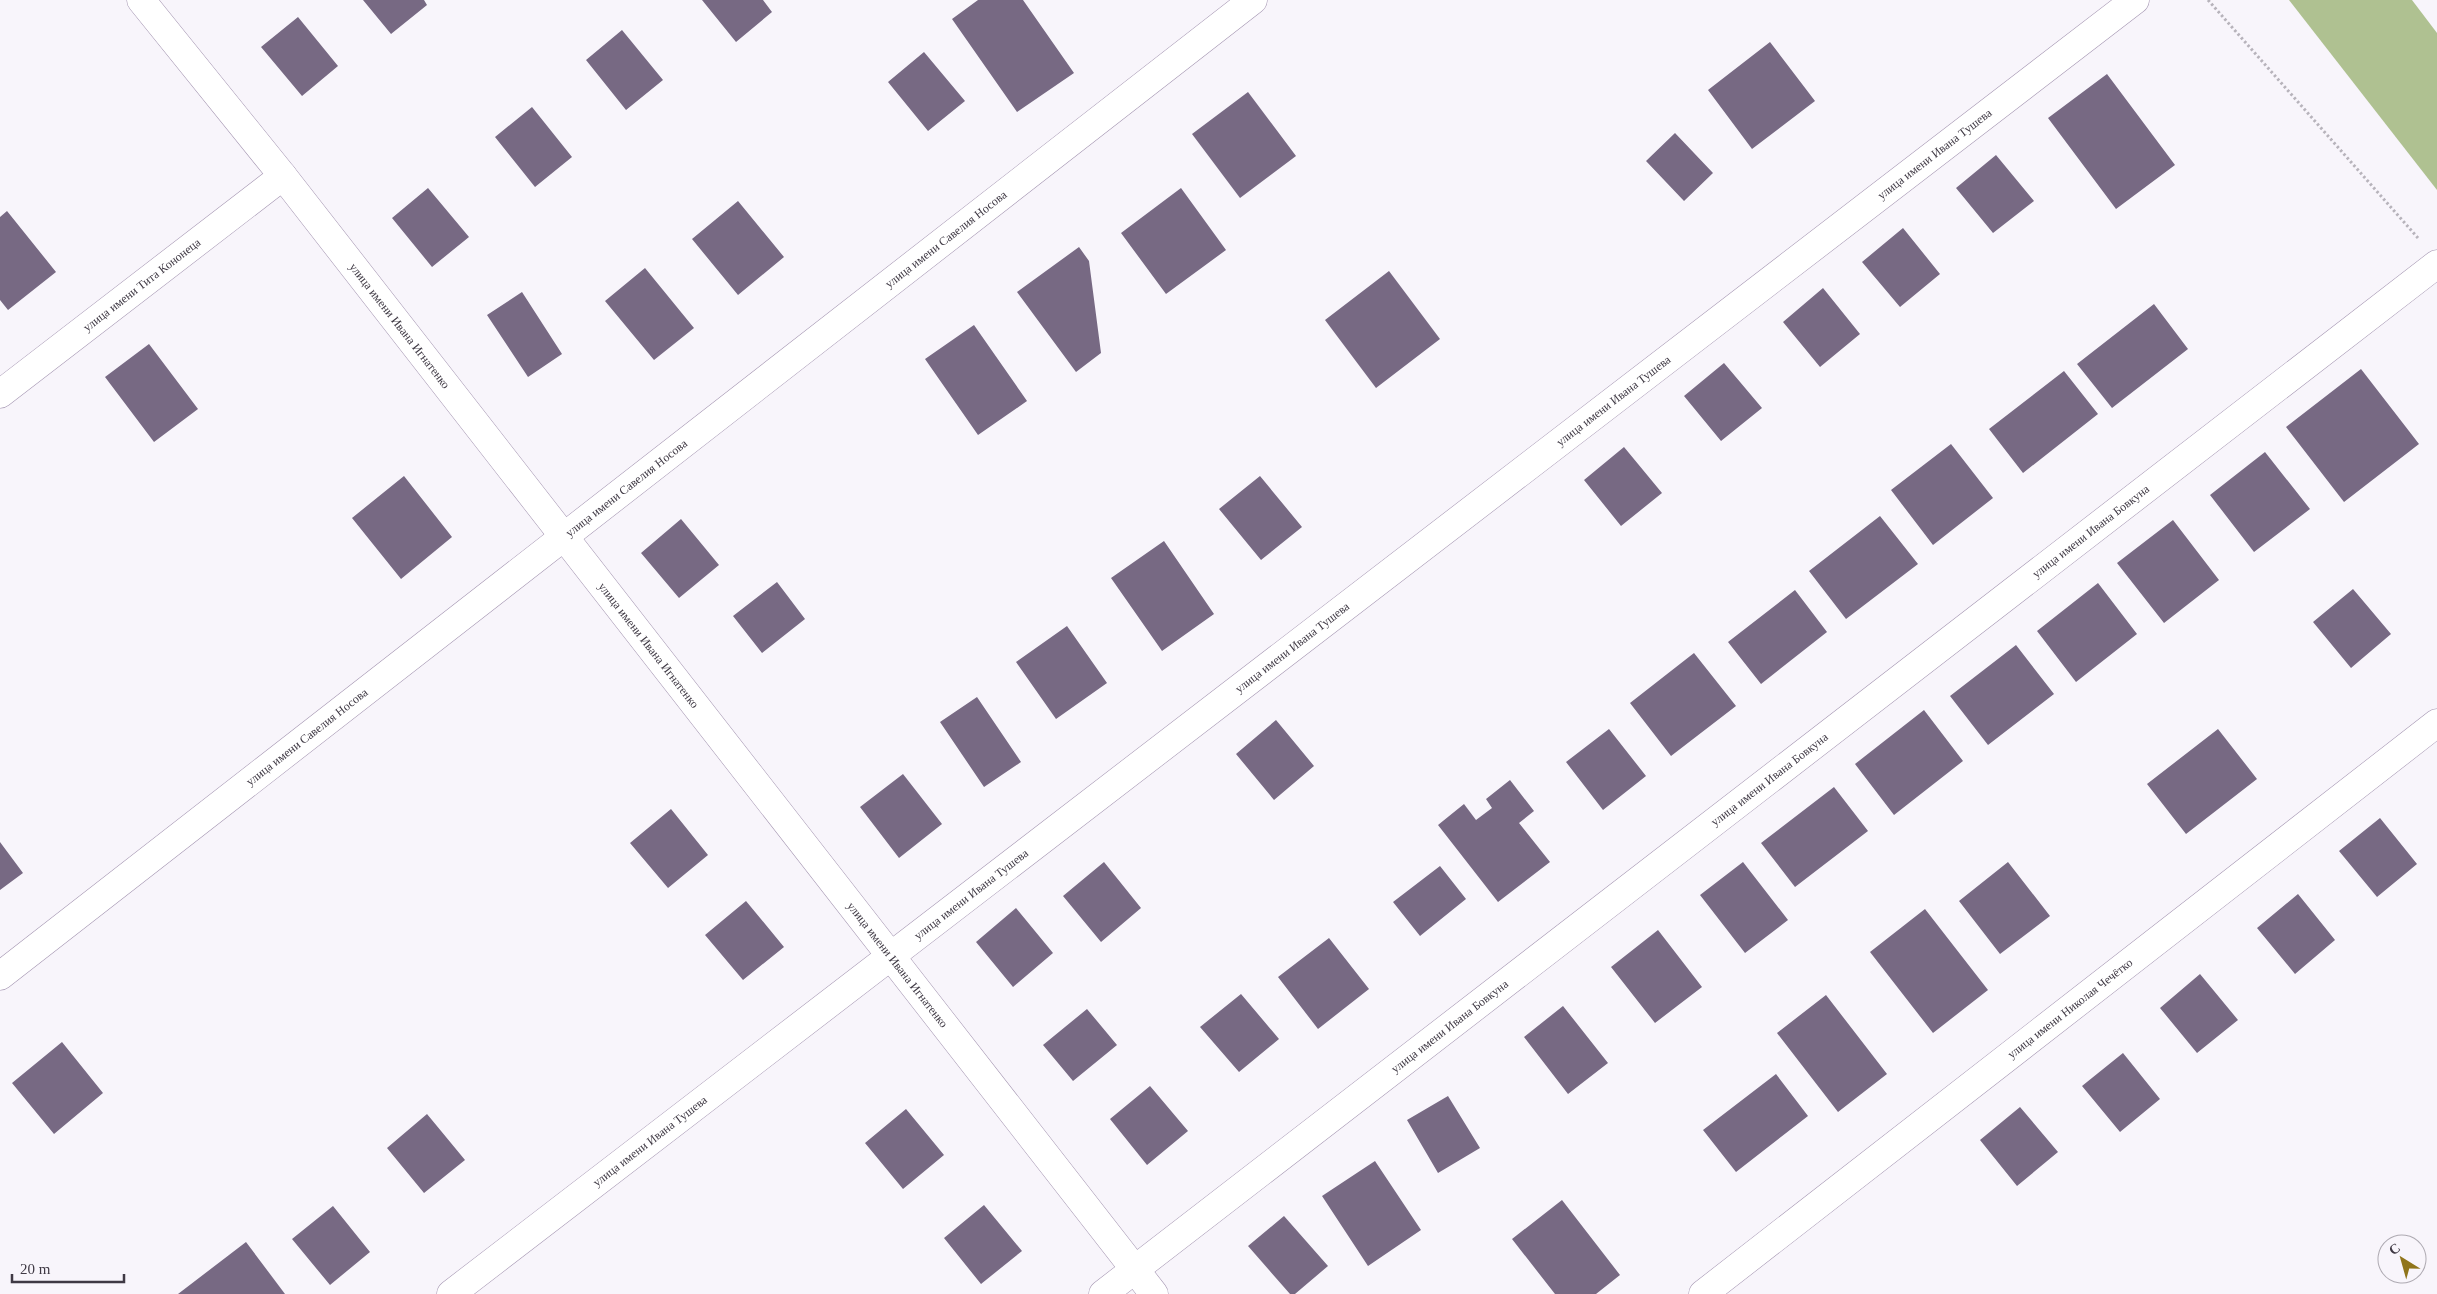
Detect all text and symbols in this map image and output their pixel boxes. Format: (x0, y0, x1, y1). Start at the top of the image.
street label: улица имени Ивана Тушева (1875, 105, 1995, 202)
street label: улица имени Савелия Носова (882, 187, 1010, 291)
street label: улица имени Тита Кононеца (80, 235, 204, 334)
street label: улица имени Ивана Игнатенко (346, 260, 453, 391)
street label: улица имени Ивана Тушева (1554, 352, 1674, 449)
street label: улица имени Савелия Носова (563, 436, 690, 540)
street label: улица имени Ивана Бовкуна (2030, 481, 2153, 581)
street label: улица имени Ивана Игнатенко (595, 580, 702, 711)
street label: улица имени Ивана Тушева (1232, 599, 1353, 696)
street label: улица имени Савелия Носова (243, 685, 371, 789)
street label: улица имени Ивана Бовкуна (1708, 729, 1831, 829)
street label: улица имени Ивана Тушева (911, 846, 1032, 943)
street label: улица имени Ивана Игнатенко (844, 899, 951, 1030)
street label: улица имени Николая Чечётко (2005, 956, 2135, 1061)
street label: улица имени Ивана Бовкуна (1388, 976, 1512, 1076)
street label: улица имени Ивана Тушева (590, 1092, 710, 1189)
north arrow (2377, 1234, 2427, 1284)
text: С (2386, 1240, 2403, 1258)
scale bar (12, 1252, 125, 1284)
text: 20 m (20, 1261, 51, 1277)

